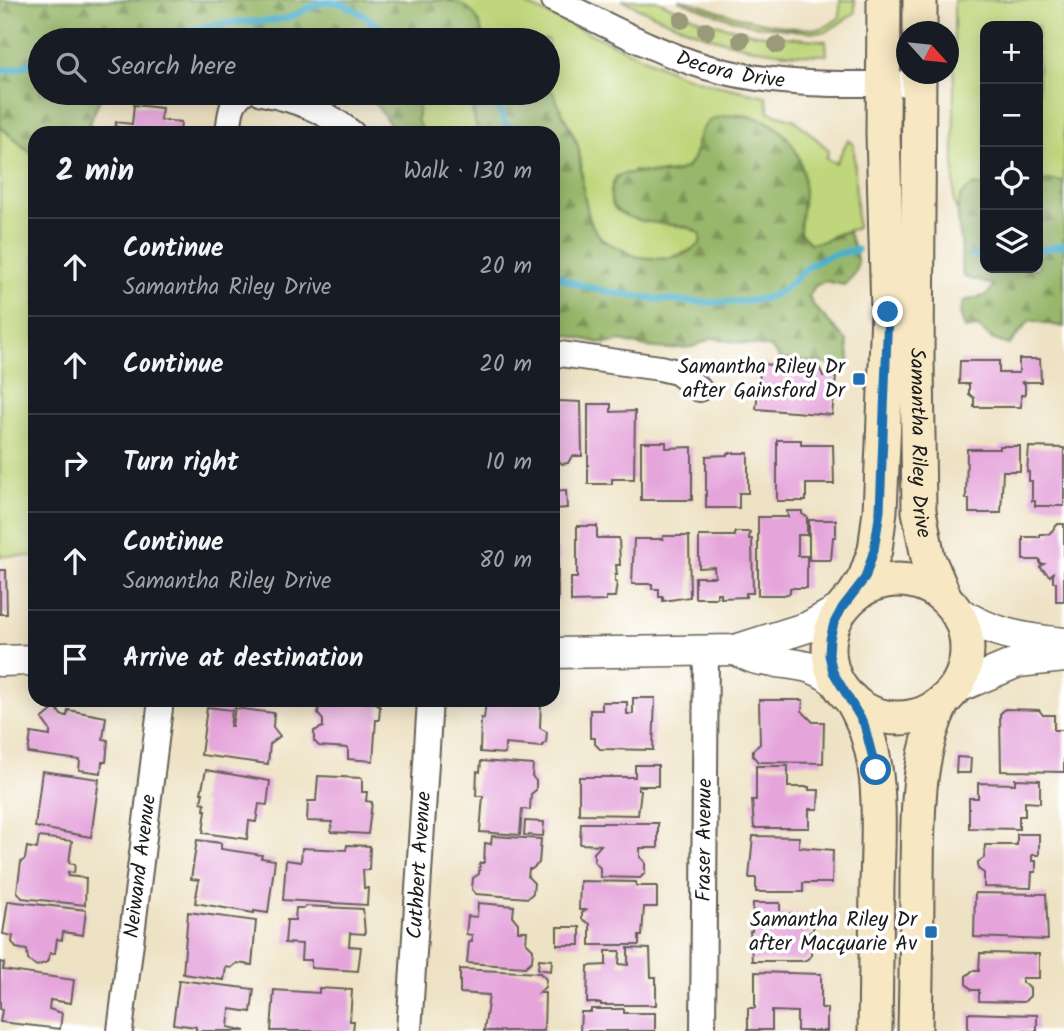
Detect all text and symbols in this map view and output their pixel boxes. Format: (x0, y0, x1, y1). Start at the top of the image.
north arrow (896, 21, 959, 84)
map controls (980, 21, 1043, 273)
button: + (980, 21, 1043, 84)
search box (28, 28, 560, 105)
street label: Decora Drive (671, 42, 787, 98)
text: Search here (108, 46, 236, 88)
icon: search (52, 48, 90, 86)
button: − (980, 84, 1043, 147)
button: locate (980, 147, 1043, 210)
text: 2 min (56, 148, 134, 196)
text: Walk · 130 m (404, 154, 532, 190)
button: layers (980, 210, 1043, 273)
text: Continue (123, 228, 224, 270)
icon: ahead (56, 248, 94, 286)
text: 20 m (480, 249, 532, 285)
text: Samantha Riley Drive (123, 270, 331, 306)
route end (872, 296, 903, 327)
text: Continue (123, 344, 224, 386)
icon: ahead (56, 346, 94, 384)
text: 20 m (480, 347, 532, 383)
street label: Samantha Riley Drive (900, 348, 940, 541)
place label: Samantha Riley Dr after Gainsford Dr (678, 351, 846, 408)
marker: Samantha Riley Dr after Gainsford Dr (851, 371, 867, 387)
text: Turn right (123, 442, 239, 484)
icon: right (56, 444, 94, 482)
text: 10 m (486, 445, 532, 481)
text: Continue (123, 522, 224, 564)
icon: ahead (56, 542, 94, 580)
text: 80 m (479, 543, 532, 579)
text: Samantha Riley Drive (123, 564, 331, 600)
text: Arrive at destination (123, 638, 363, 680)
icon: arrive (56, 640, 94, 678)
route start (860, 754, 891, 785)
street label: Fraser Avenue (688, 778, 721, 902)
street label: Cuthbert Avenue (398, 790, 441, 940)
street label: Neiwand Avenue (115, 792, 166, 940)
place label: Samantha Riley Dr after Macquarie Av (749, 904, 918, 961)
marker: Samantha Riley Dr after Macquarie Av (923, 924, 939, 940)

